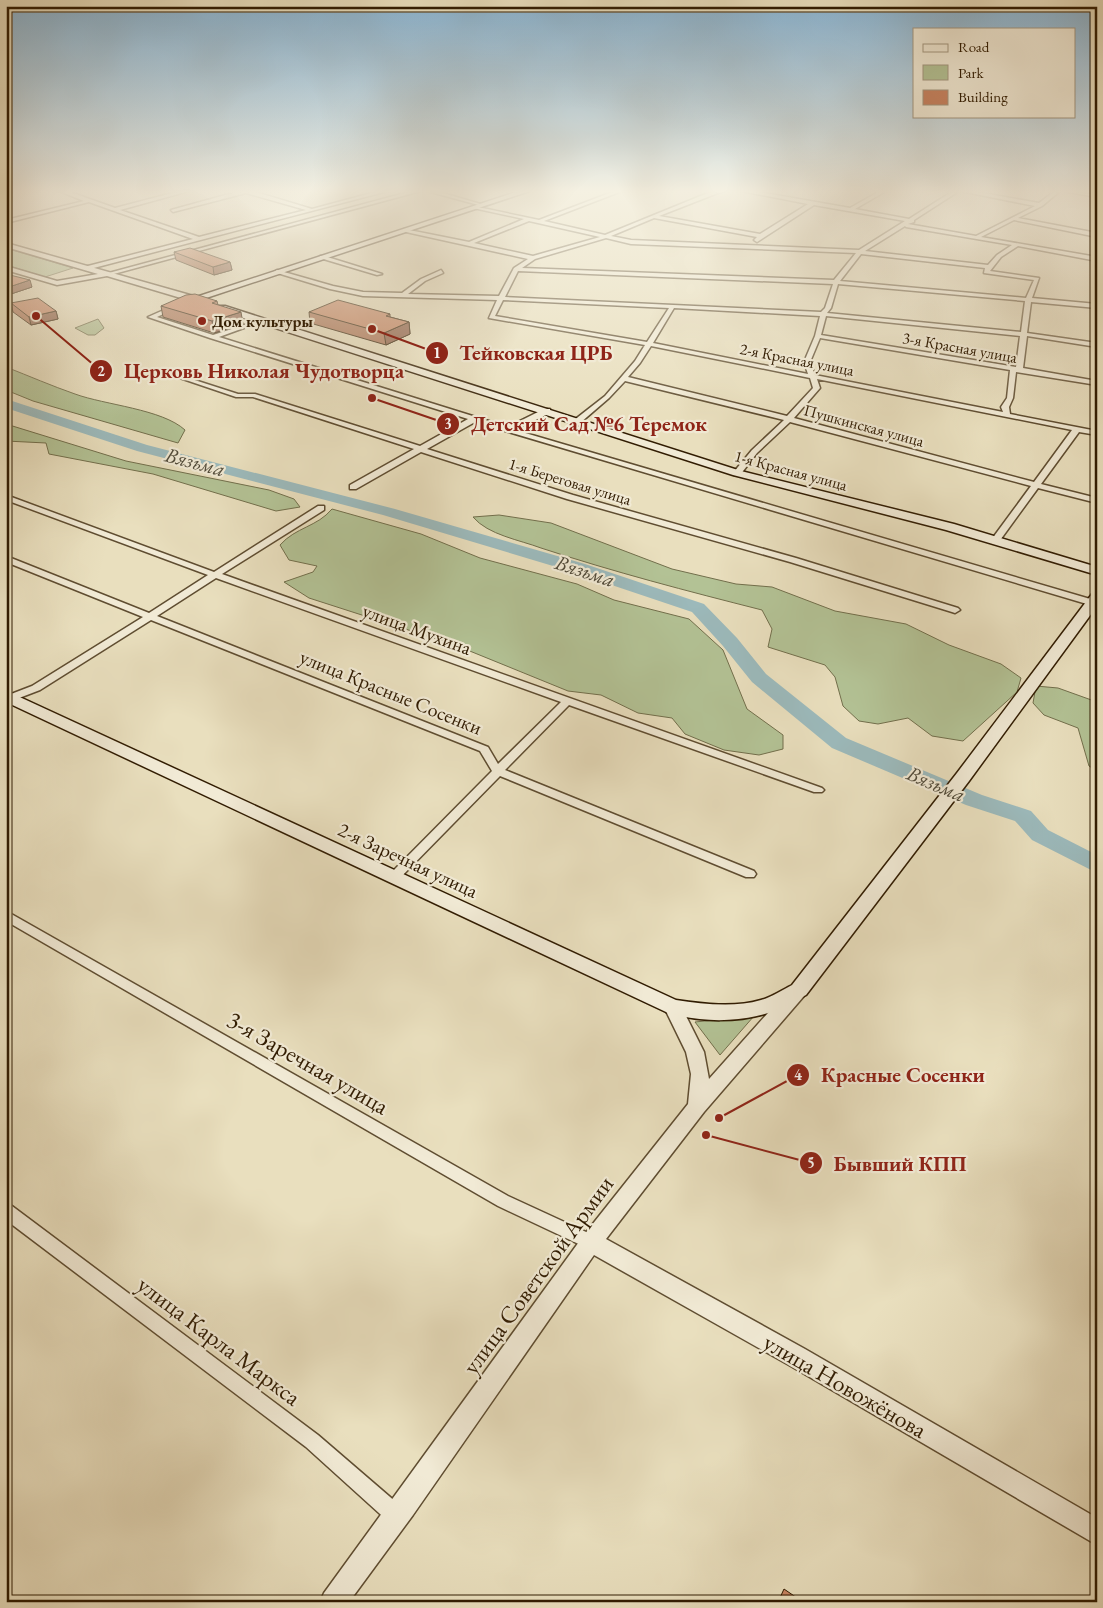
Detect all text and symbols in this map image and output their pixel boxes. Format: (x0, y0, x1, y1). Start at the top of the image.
legend (913, 28, 1076, 118)
text: Road (958, 37, 990, 56)
text: Park (958, 63, 985, 82)
text: Building (958, 87, 1008, 106)
place label: Дом культуры (212, 311, 313, 332)
marker: Дом культуры (196, 315, 208, 327)
street label: 3-я Красная улица (901, 327, 1019, 368)
callout: Тейковская ЦРБ (425, 335, 623, 371)
street label: 2-я Красная улица (738, 338, 856, 381)
text: Тейковская ЦРБ (459, 339, 613, 366)
text: 1 (433, 343, 441, 362)
callout: Церковь Николая Чудотворца (89, 353, 414, 389)
text: Церковь Николая Чудотворца (124, 357, 405, 384)
text: 2 (97, 361, 105, 380)
street label: Пушкинская улица (801, 399, 927, 452)
callout: Детский Сад №6 Теремок (436, 406, 717, 442)
text: Детский Сад №6 Теремок (471, 410, 707, 437)
text: 3 (444, 414, 452, 433)
water label: Вязьма (161, 440, 228, 482)
street label: 1-я Красная улица (732, 445, 850, 496)
street label: 1-я Береговая улица (506, 453, 634, 510)
water label: Вязьма (551, 548, 618, 593)
street label: улица Мухина (359, 597, 475, 661)
street label: улица Красные Сосенки (296, 644, 486, 741)
water label: Вязьма (902, 759, 970, 808)
street label: 2-я Заречная улица (334, 816, 482, 904)
street label: 3-я Заречная улица (222, 1004, 395, 1122)
callout: Красные Сосенки (786, 1057, 995, 1093)
text: Красные Сосенки (821, 1061, 985, 1088)
text: 4 (794, 1065, 803, 1084)
callout: Бывший КПП (799, 1145, 977, 1181)
text: Бывший КПП (833, 1150, 967, 1177)
text: 5 (807, 1153, 815, 1172)
street label: улица Советской Армии (455, 1169, 620, 1380)
street label: улица Карла Маркса (131, 1269, 308, 1413)
street label: улица Новожёнова (758, 1326, 933, 1445)

